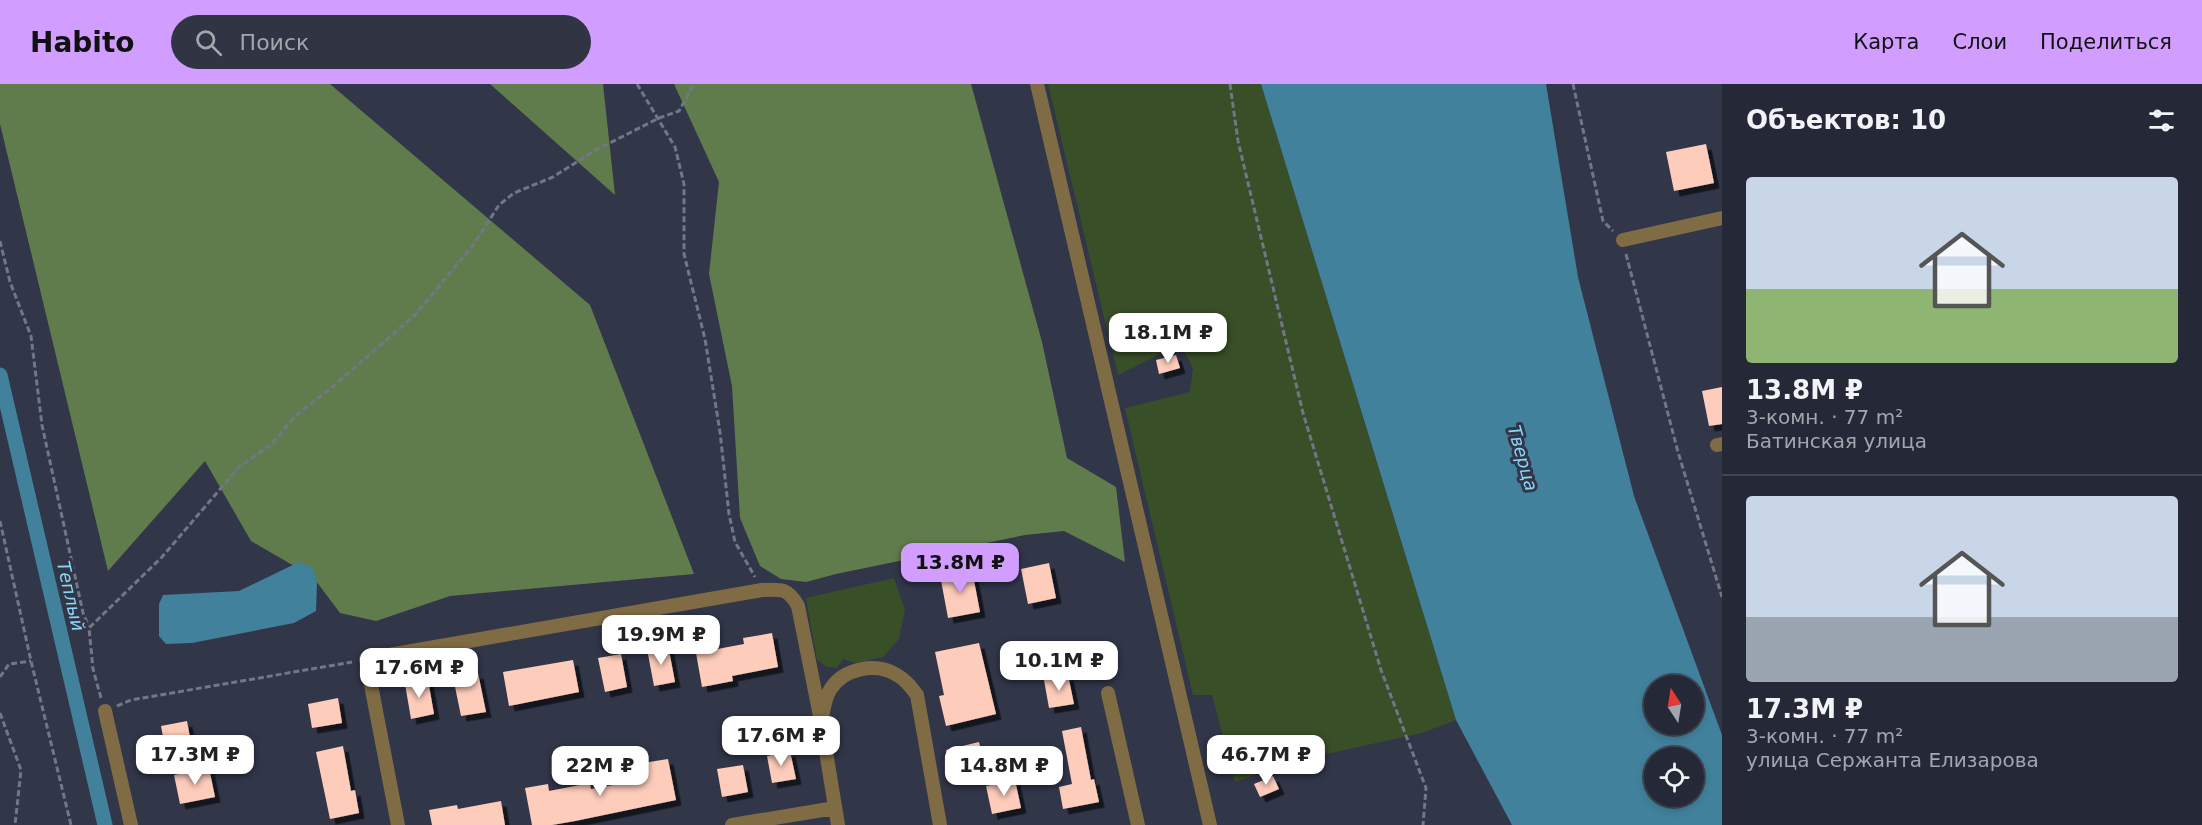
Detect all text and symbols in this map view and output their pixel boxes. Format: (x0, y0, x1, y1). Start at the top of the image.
search box (171, 15, 591, 69)
text: Habito (30, 26, 135, 59)
icon: search (192, 26, 225, 59)
text: Поиск (240, 30, 309, 55)
text: Карта (1853, 30, 1919, 54)
text: Слои (1952, 30, 2007, 54)
text: Поделиться (2040, 30, 2172, 54)
icon: filters (2145, 104, 2178, 137)
text: Объектов: 10 (1746, 105, 1946, 135)
icon: home (1908, 216, 2016, 324)
pin: 18.1M ₽ (1113, 313, 1223, 364)
text: 18.1M ₽ (1123, 320, 1213, 344)
text: 13.8M ₽ (1746, 375, 1863, 405)
text: 3-комн. · 77 m² (1746, 405, 1903, 429)
water label: Тверца (1504, 423, 1542, 493)
text: Батинская улица (1746, 429, 1927, 453)
icon: home (1908, 535, 2016, 643)
pin: 13.8M ₽ (905, 543, 1015, 594)
text: 13.8M ₽ (915, 550, 1005, 574)
water label: Теплый (53, 559, 89, 633)
pin: 19.9M ₽ (606, 615, 716, 666)
text: 19.9M ₽ (616, 622, 706, 646)
pin: 10.1M ₽ (1004, 641, 1114, 692)
pin: 17.6M ₽ (364, 648, 474, 699)
text: 10.1M ₽ (1014, 648, 1104, 672)
text: 17.6M ₽ (374, 655, 464, 679)
north arrow (1644, 675, 1704, 735)
map controls (1644, 675, 1704, 807)
text: 17.3M ₽ (1746, 694, 1863, 724)
pin: 17.6M ₽ (726, 716, 836, 767)
text: 17.6M ₽ (736, 723, 826, 747)
text: 3-комн. · 77 m² (1746, 724, 1903, 748)
pin: 17.3M ₽ (140, 735, 250, 786)
pin: 46.7M ₽ (1211, 735, 1321, 786)
text: 17.3M ₽ (150, 742, 240, 766)
text: 46.7M ₽ (1221, 742, 1311, 766)
pin: 22M ₽ (558, 746, 642, 797)
pin: 14.8M ₽ (949, 746, 1059, 797)
button: locate (1644, 747, 1704, 807)
text: улица Сержанта Елизарова (1746, 748, 2039, 772)
text: 22M ₽ (566, 753, 634, 777)
text: 14.8M ₽ (959, 753, 1049, 777)

